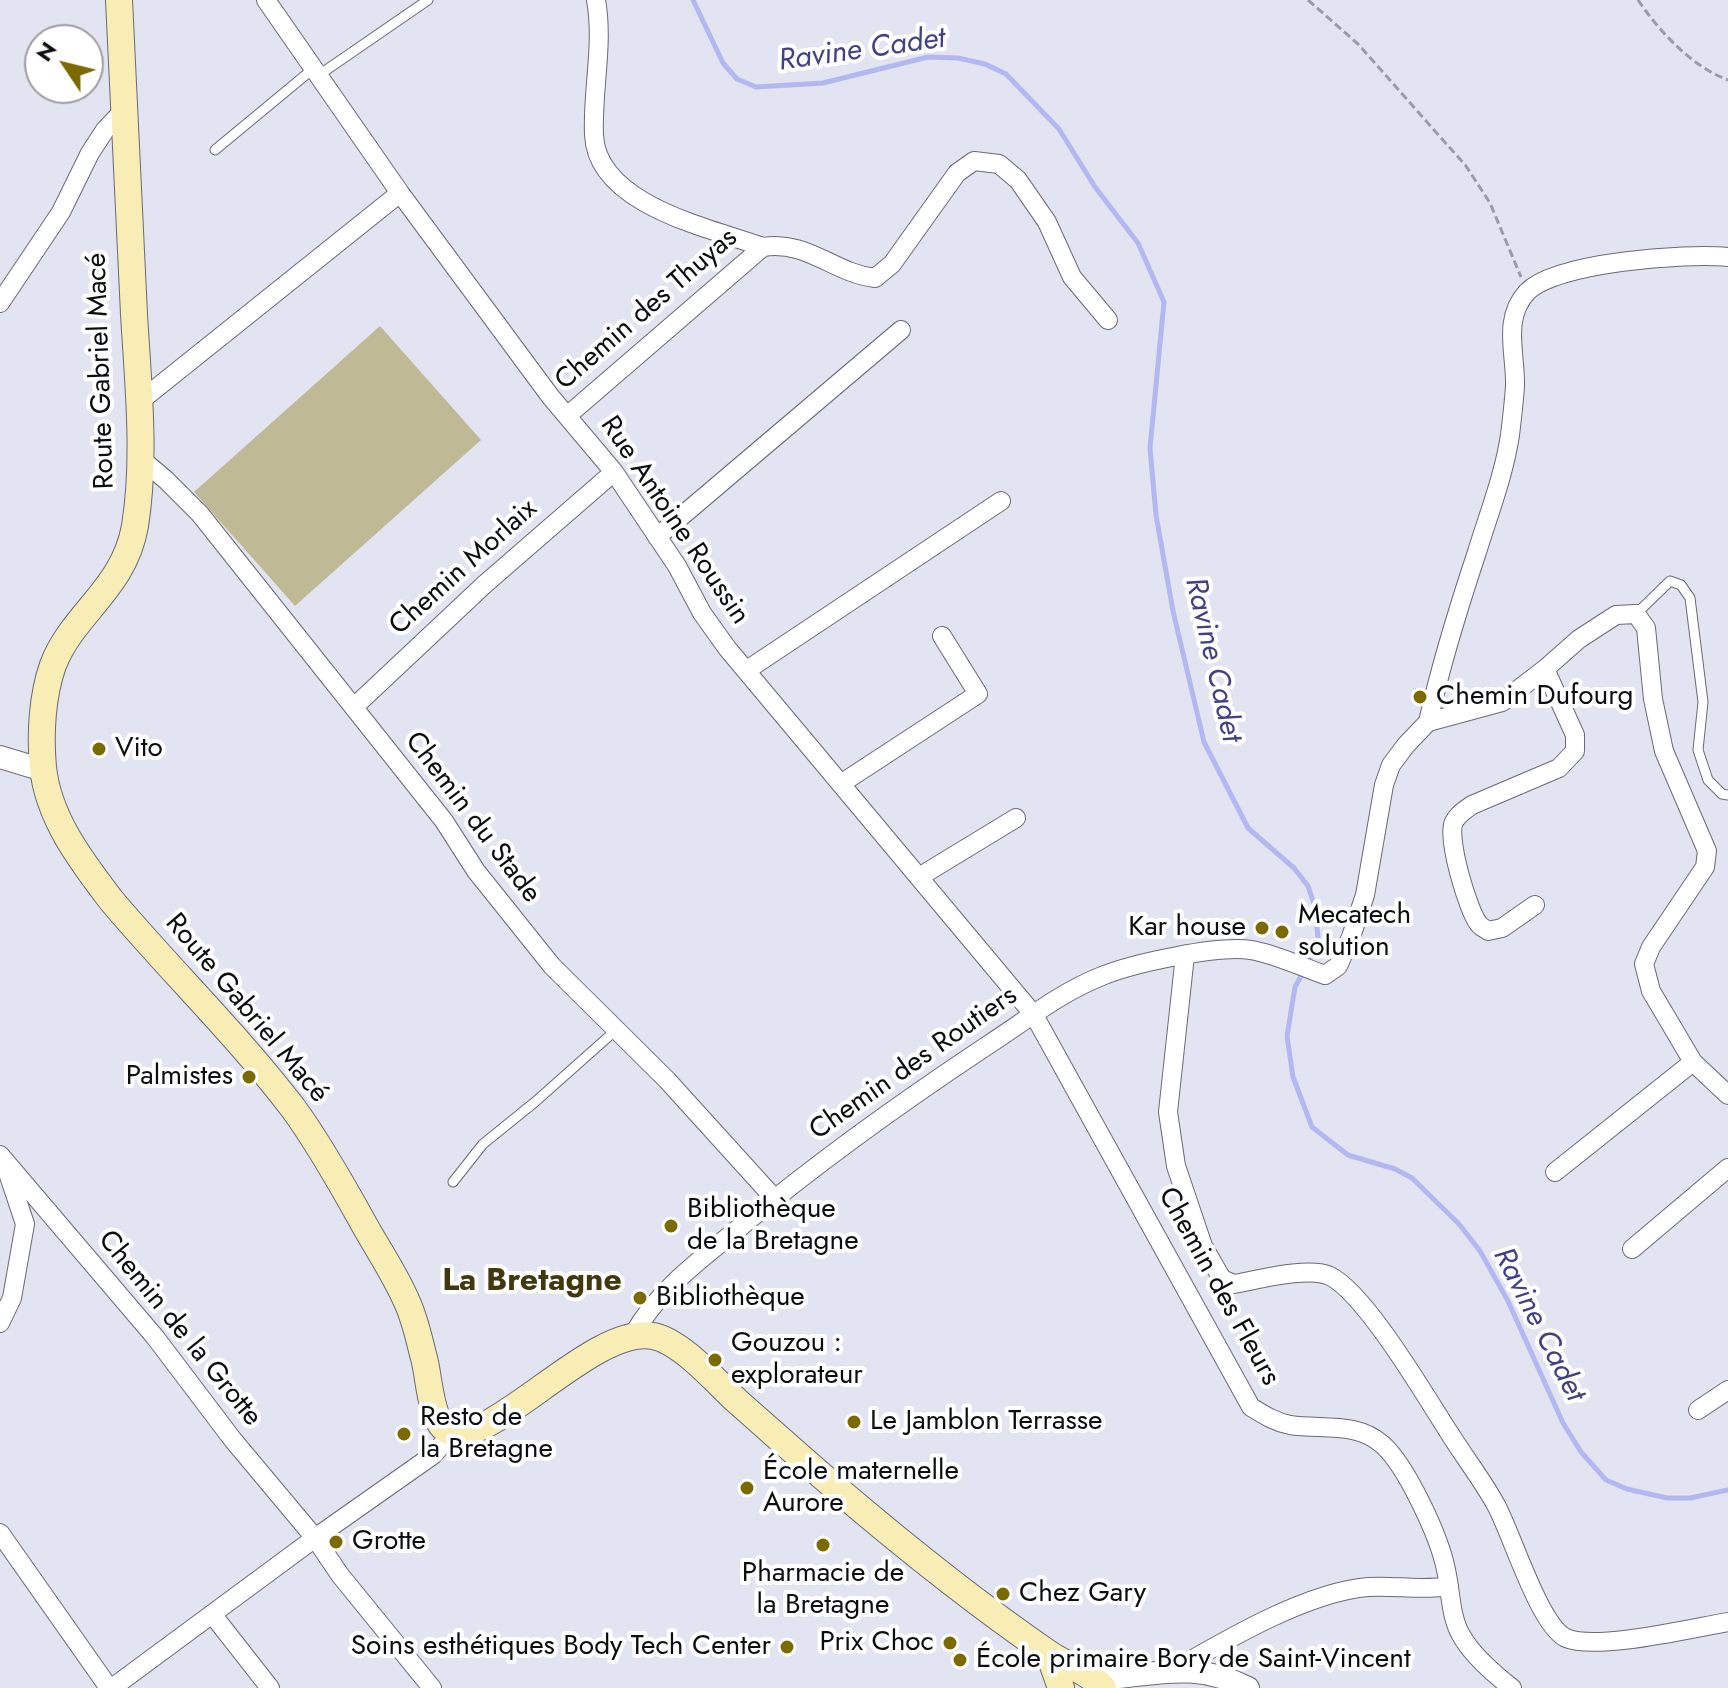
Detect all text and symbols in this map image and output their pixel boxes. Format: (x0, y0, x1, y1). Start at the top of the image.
water label: Ravine Cadet (777, 22, 947, 80)
north arrow (24, 24, 104, 104)
text: N (28, 35, 64, 68)
street label: Chemin des Thuyas (549, 222, 745, 398)
street label: Route Gabriel Macé (81, 252, 123, 490)
street label: Rue Antoine Roussin (592, 411, 756, 631)
street label: Chemin Morlaix (383, 493, 545, 643)
water label: Ravine Cadet (1176, 574, 1248, 746)
place label: Chemin Dufourg (1436, 680, 1633, 714)
marker: Chemin Dufourg (1411, 688, 1429, 706)
street label: Chemin du Stade (397, 726, 547, 910)
place label: Vito (115, 732, 163, 766)
marker: Vito (90, 740, 108, 758)
place label: Mecatech solution (1298, 899, 1411, 965)
street label: Route Gabriel Macé (157, 908, 335, 1110)
place label: Kar house (1128, 911, 1246, 945)
marker: Kar house (1253, 919, 1271, 937)
marker: Mecatech solution (1273, 923, 1291, 941)
street label: Chemin des Routiers (804, 980, 1024, 1148)
place label: Palmistes (126, 1060, 233, 1094)
marker: Palmistes (240, 1068, 258, 1086)
street label: Chemin des Fleurs (1150, 1182, 1286, 1392)
place label: Bibliothèque de la Bretagne (687, 1193, 859, 1259)
marker: Bibliothèque de la Bretagne (662, 1217, 680, 1235)
street label: Chemin de la Grotte (90, 1225, 268, 1433)
water label: Ravine Cadet (1484, 1242, 1592, 1408)
district label: La Bretagne (442, 1263, 622, 1301)
place label: Bibliothèque (656, 1281, 805, 1315)
marker: Bibliothèque (631, 1289, 649, 1307)
place label: Gouzou : explorateur (731, 1327, 863, 1393)
marker: Gouzou : explorateur (706, 1351, 724, 1369)
place label: Resto de la Bretagne (420, 1401, 553, 1467)
place label: Le Jamblon Terrasse (870, 1405, 1103, 1439)
marker: Le Jamblon Terrasse (845, 1413, 863, 1431)
marker: Resto de la Bretagne (395, 1425, 413, 1443)
place label: École maternelle Aurore (763, 1455, 959, 1521)
marker: École maternelle Aurore (738, 1479, 756, 1497)
place label: Grotte (352, 1525, 426, 1559)
marker: Grotte (327, 1533, 345, 1551)
marker: Pharmacie de la Bretagne (814, 1536, 832, 1554)
place label: Pharmacie de la Bretagne (742, 1557, 904, 1623)
place label: Chez Gary (1019, 1577, 1146, 1611)
marker: Chez Gary (994, 1585, 1012, 1603)
place label: Prix Choc (820, 1626, 934, 1660)
place label: Soins esthétiques Body Tech Center (351, 1630, 771, 1664)
marker: Prix Choc (941, 1634, 959, 1652)
marker: Soins esthétiques Body Tech Center (778, 1638, 796, 1656)
place label: École primaire Bory de Saint-Vincent (976, 1643, 1411, 1677)
marker: École primaire Bory de Saint-Vincent (951, 1651, 969, 1669)

